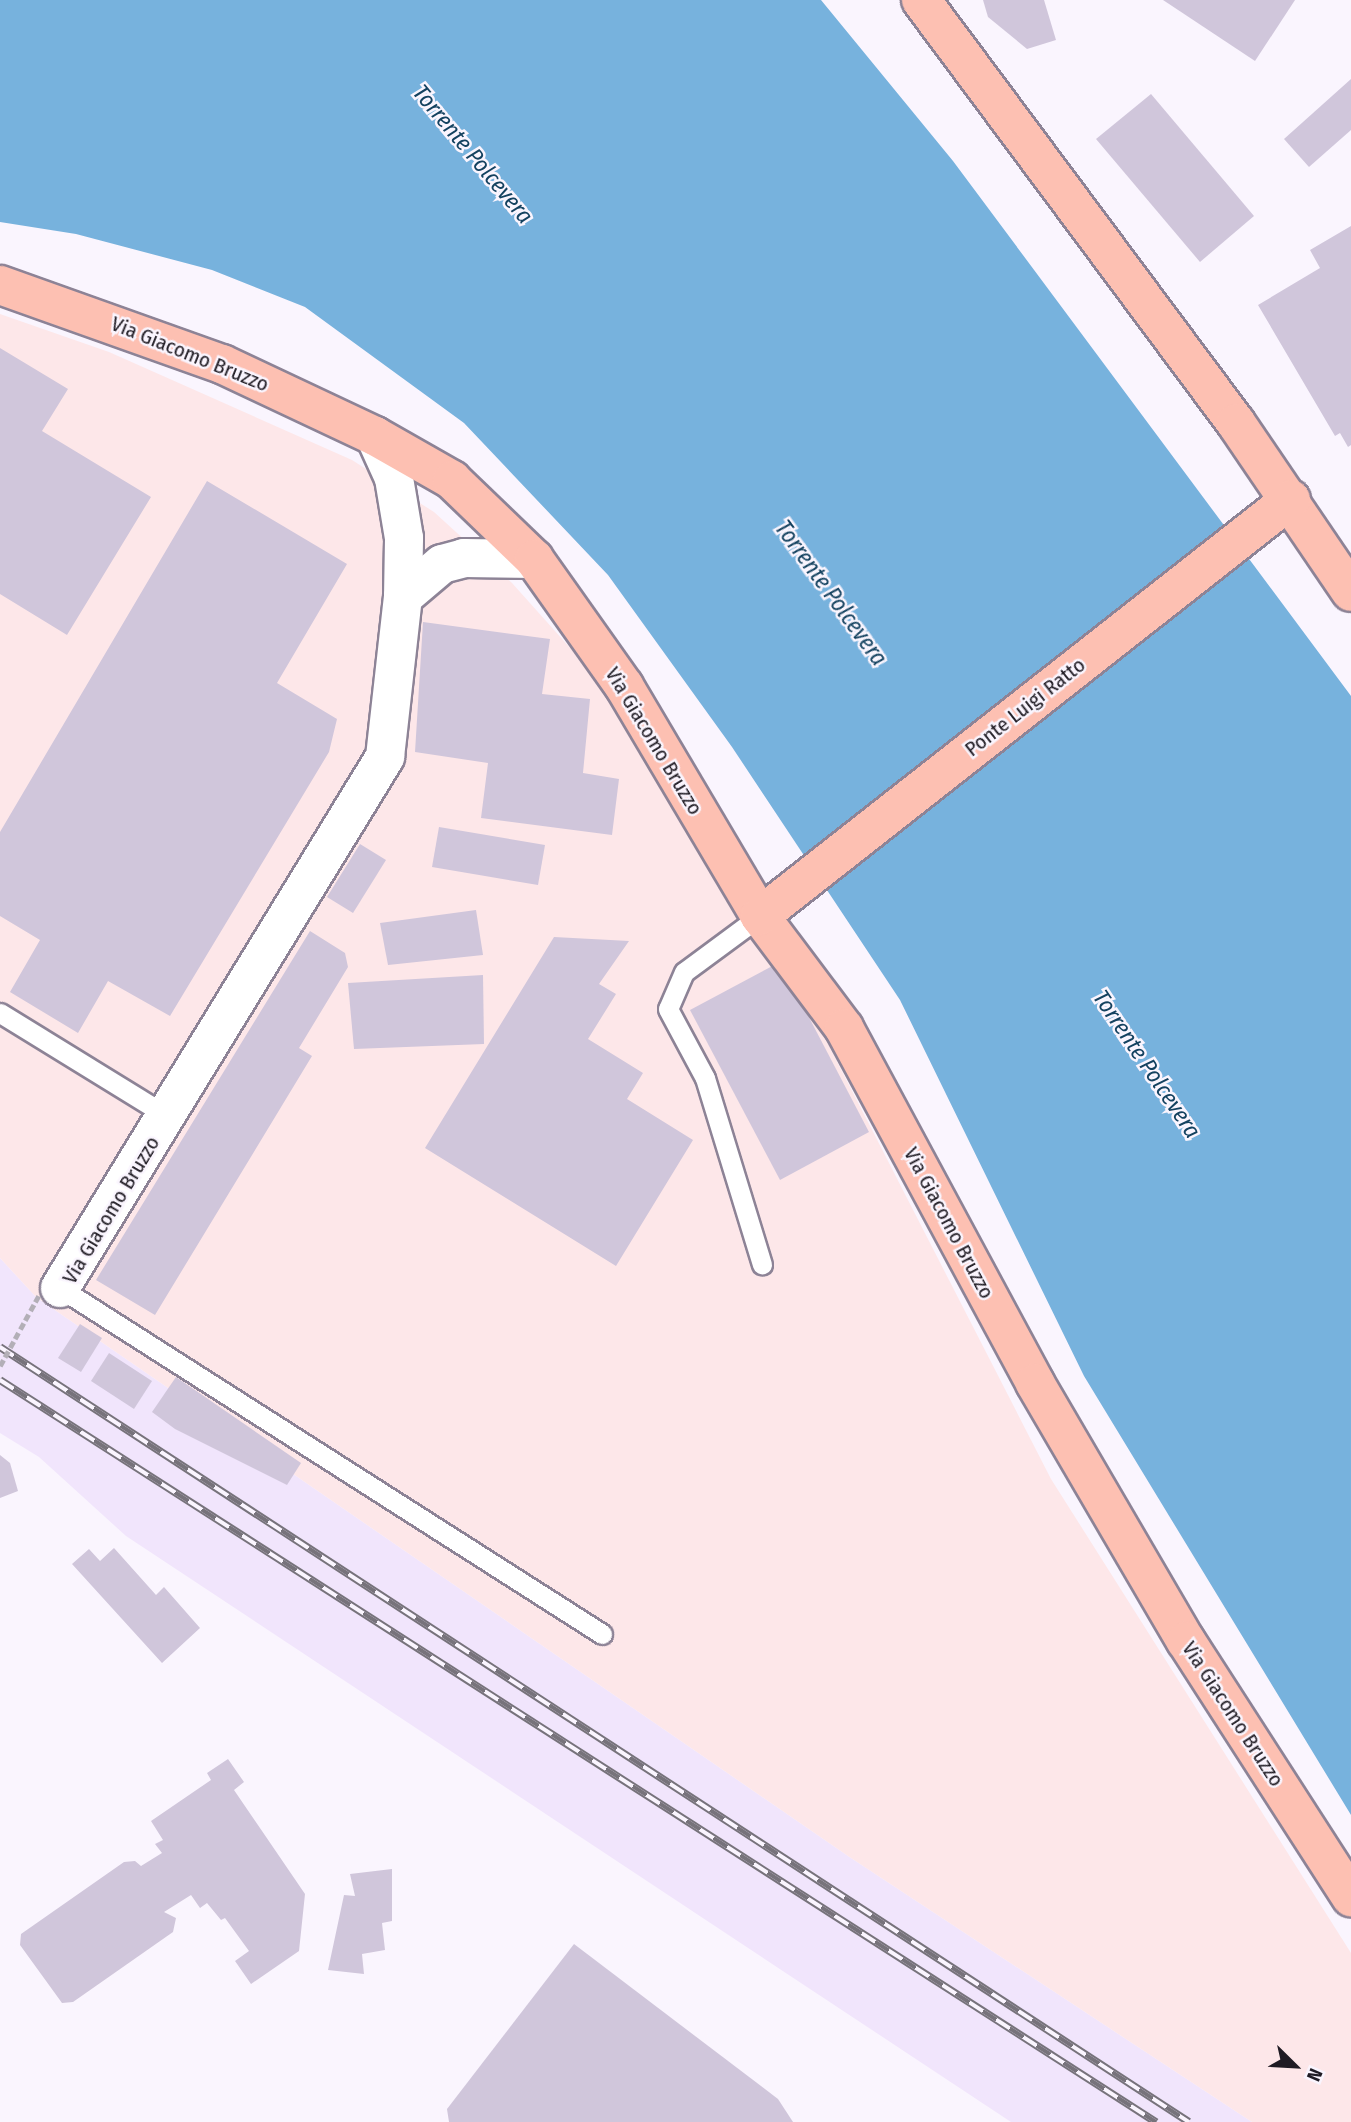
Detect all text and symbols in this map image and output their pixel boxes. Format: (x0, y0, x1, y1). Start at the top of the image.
water label: Torrente Polcevera (407, 79, 539, 229)
street label: Via Giacomo Bruzzo (107, 311, 273, 397)
water label: Torrente Polcevera (769, 515, 893, 671)
street label: Ponte Luigi Ratto (960, 652, 1090, 762)
street label: Via Giacomo Bruzzo (600, 663, 708, 819)
water label: Torrente Polcevera (1087, 985, 1207, 1143)
street label: Via Giacomo Bruzzo (57, 1132, 165, 1288)
street label: Via Giacomo Bruzzo (898, 1143, 1000, 1303)
street label: Via Giacomo Bruzzo (1177, 1637, 1289, 1791)
north arrow (1260, 2031, 1330, 2101)
text: N (1302, 2065, 1327, 2085)

